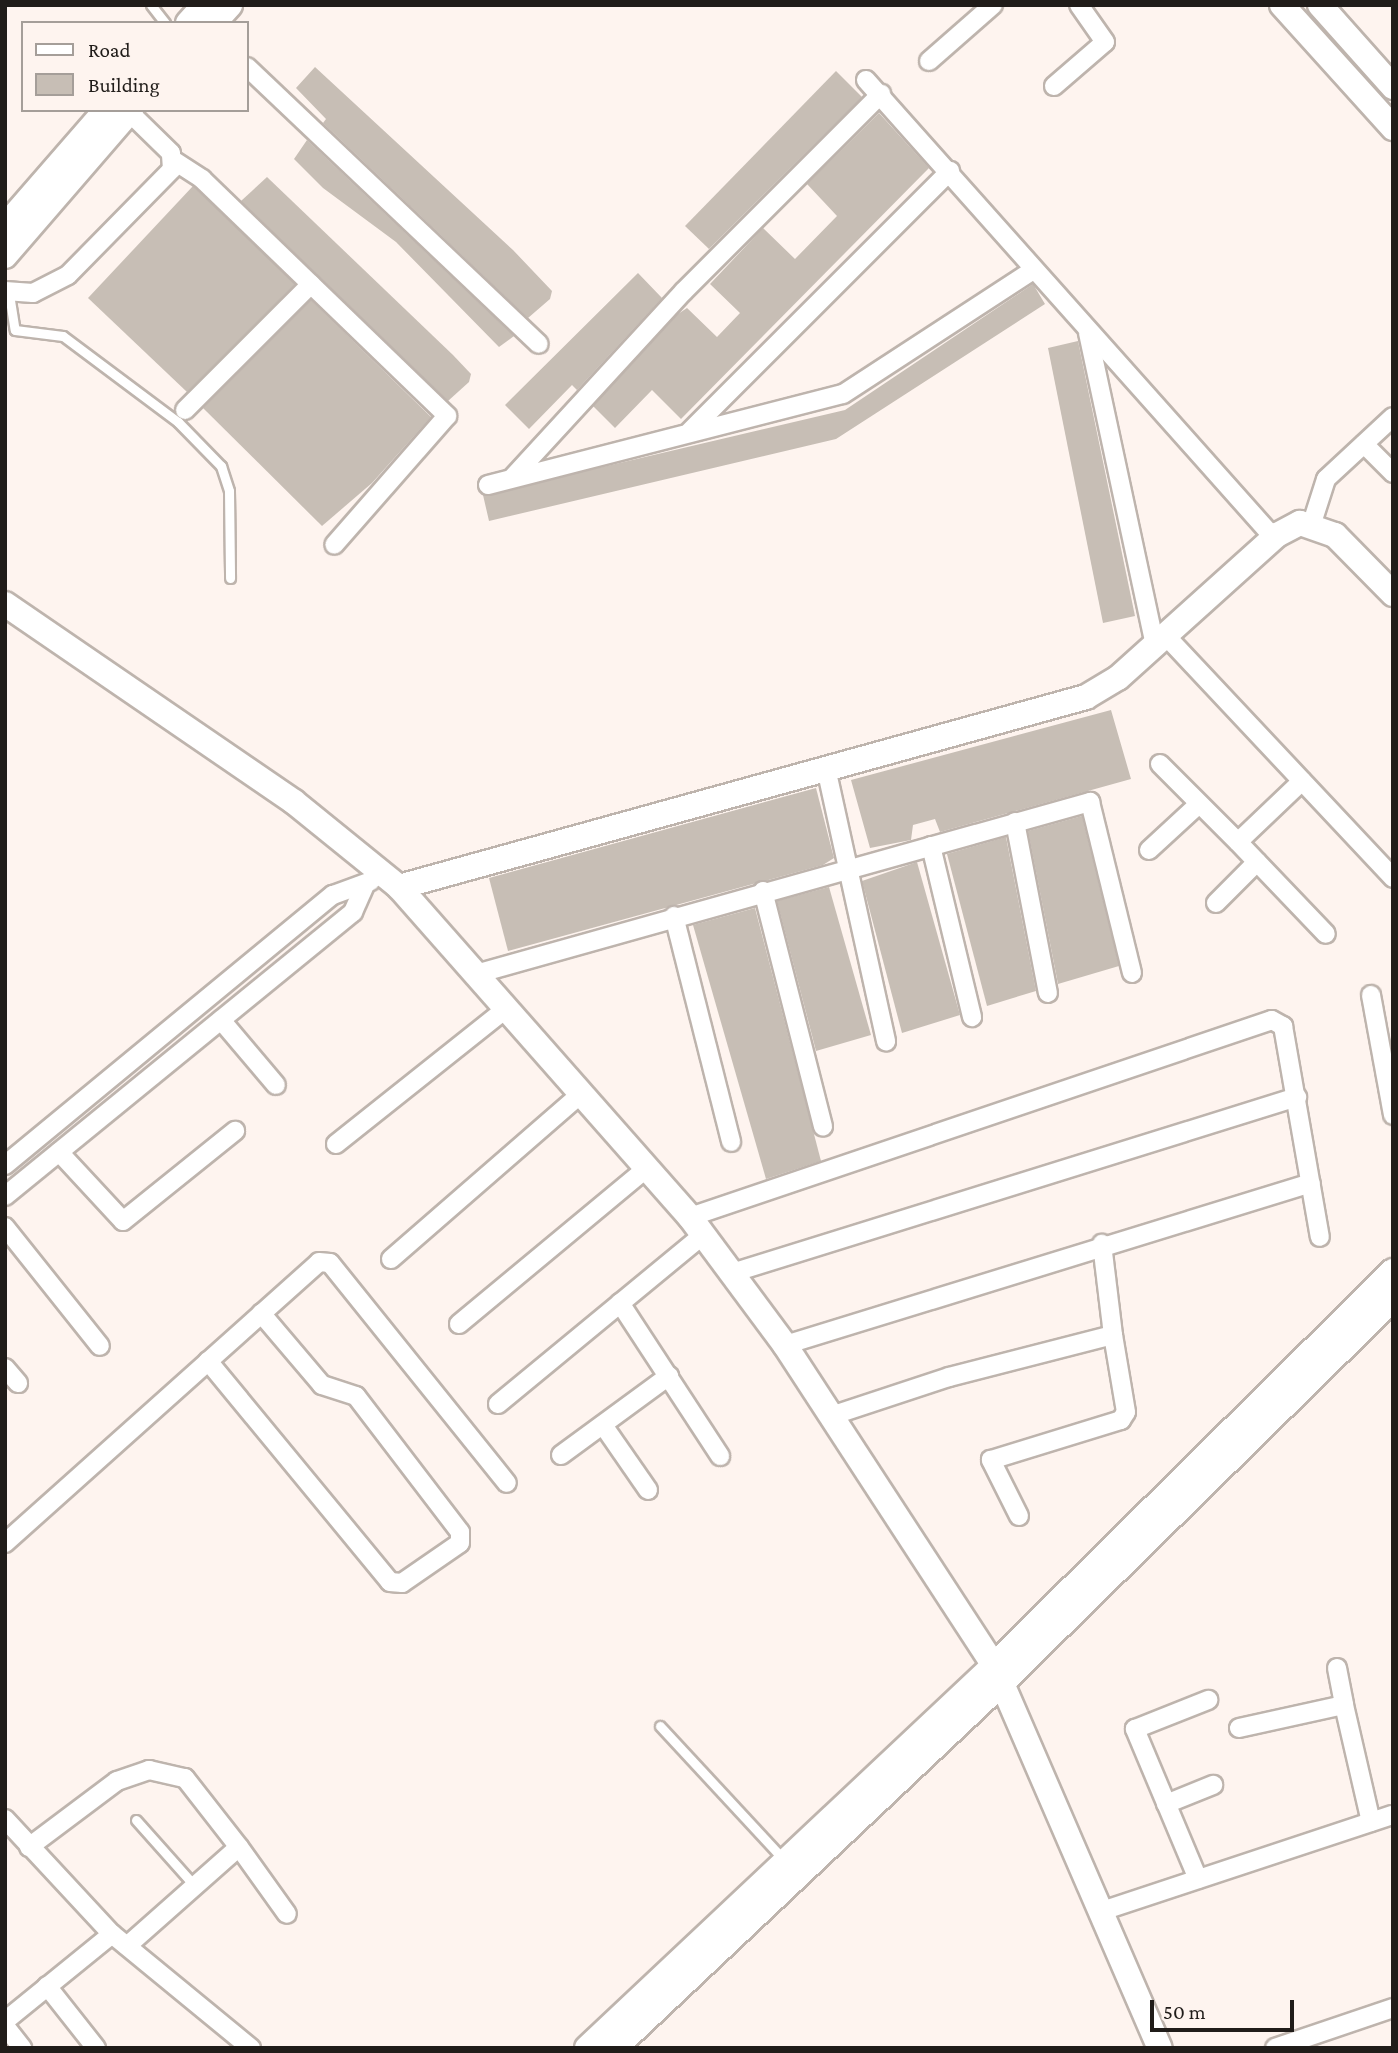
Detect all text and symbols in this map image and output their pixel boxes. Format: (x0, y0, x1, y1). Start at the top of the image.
legend (21, 21, 248, 112)
text: Road (88, 38, 131, 62)
text: Building (88, 73, 160, 97)
scale bar (1153, 1986, 1296, 2030)
text: 50 m (1163, 2000, 1206, 2024)

